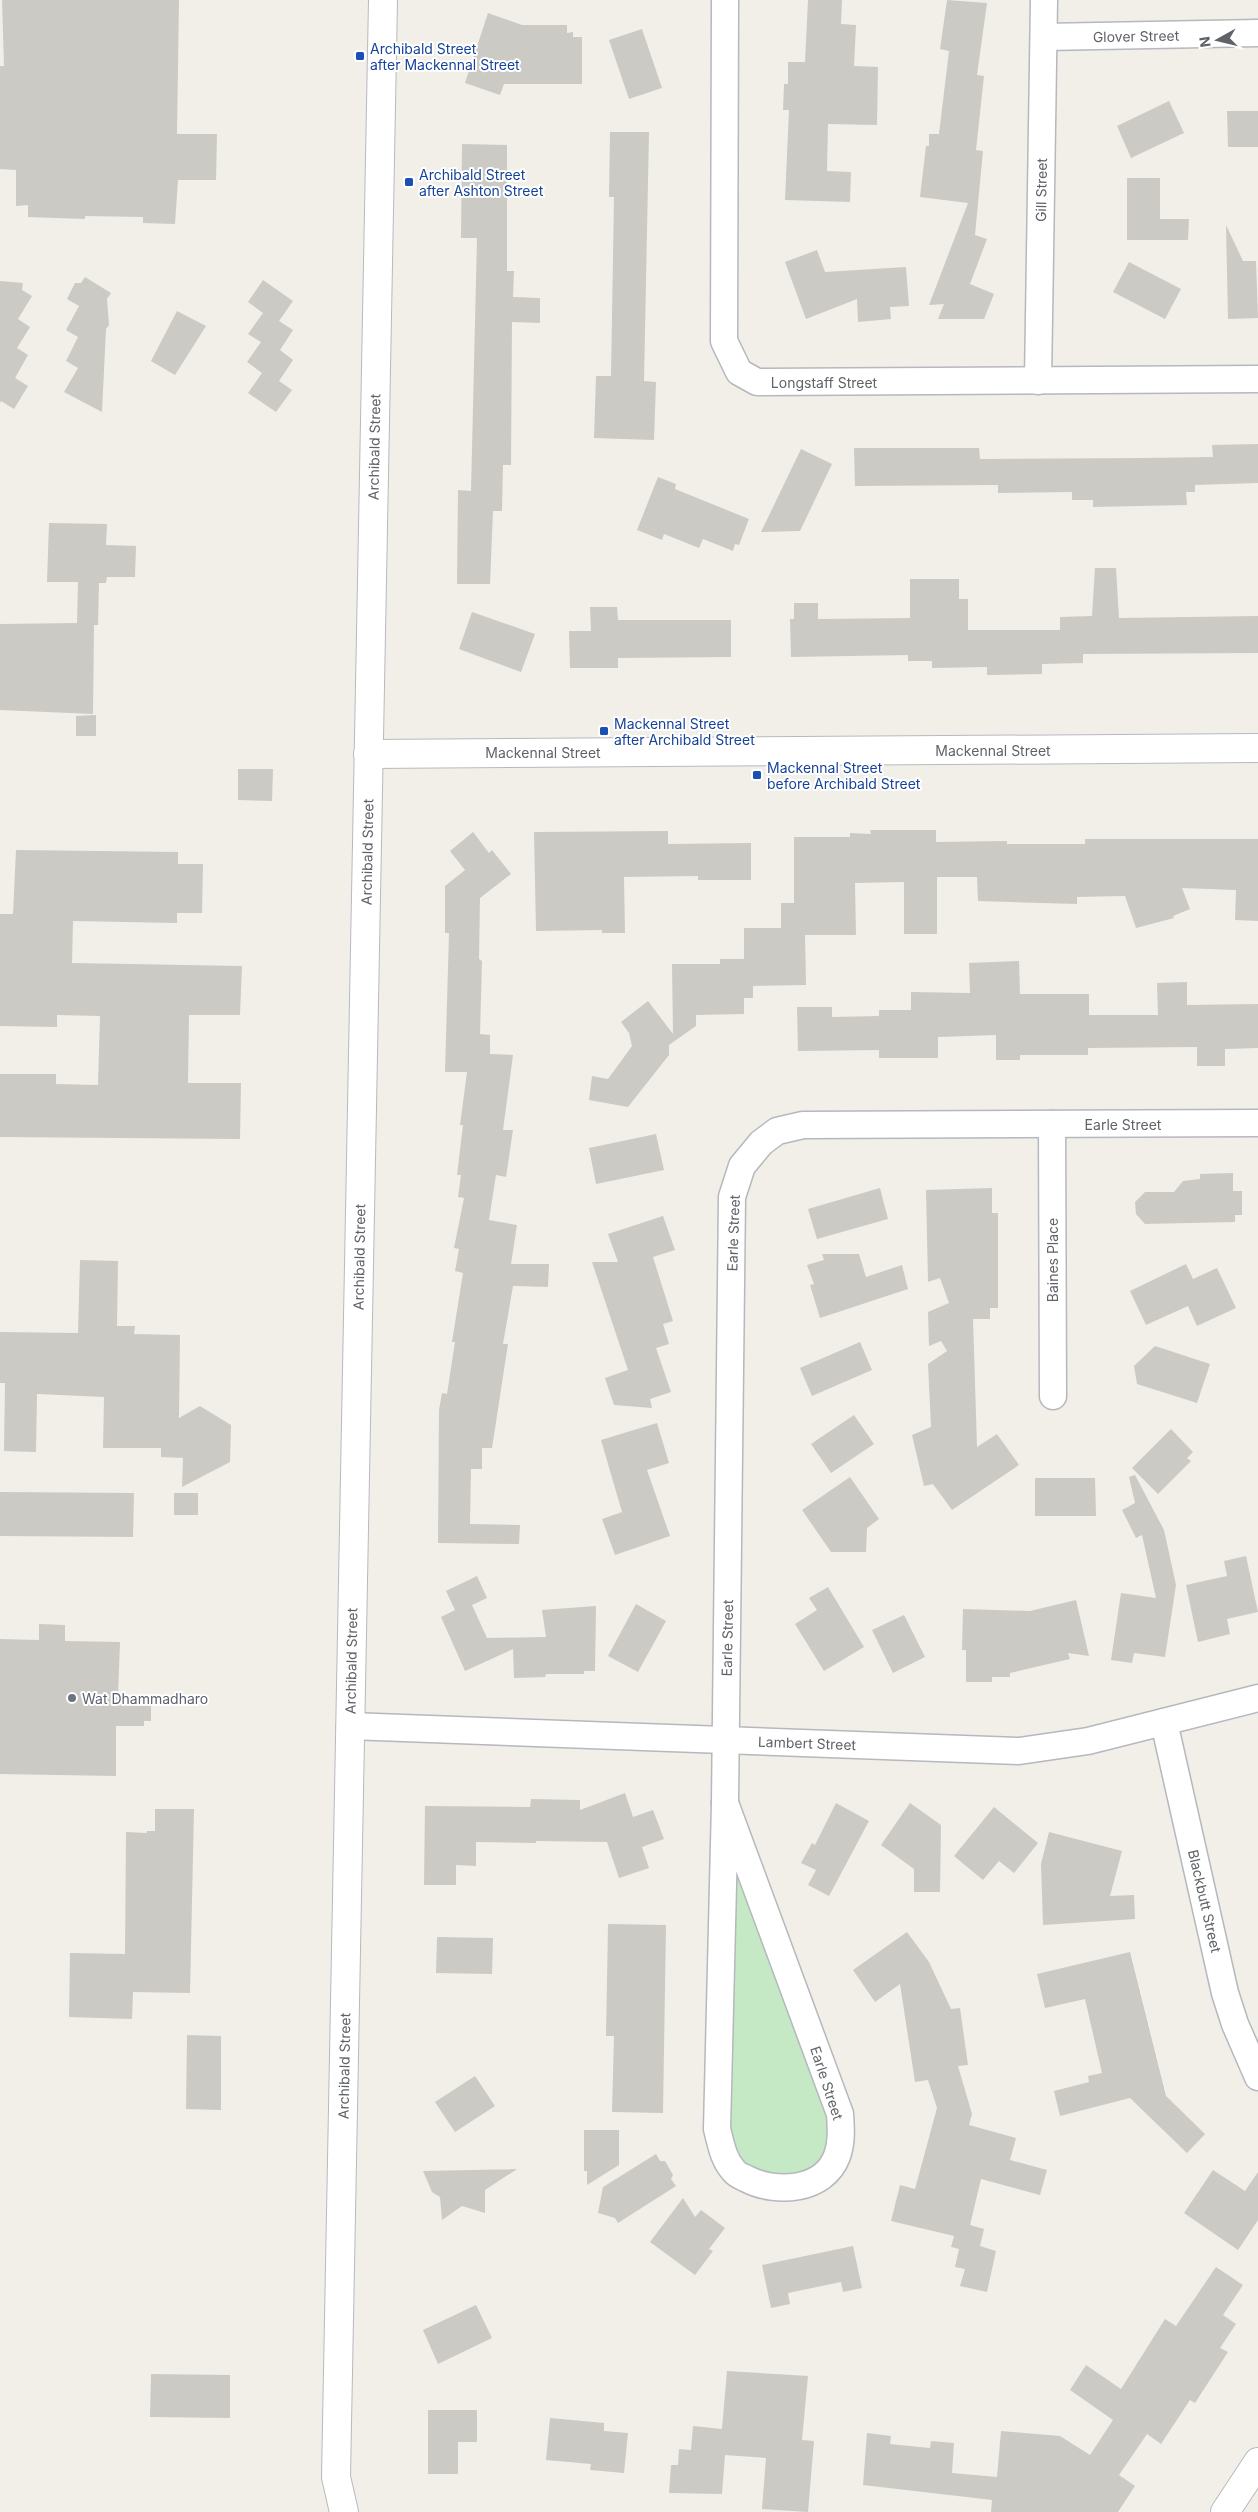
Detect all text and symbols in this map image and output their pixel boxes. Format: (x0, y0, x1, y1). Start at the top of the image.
north arrow (1193, 15, 1243, 65)
street label: Glover Street (1093, 27, 1180, 45)
text: N (1195, 35, 1214, 48)
place label: Archibald Street after Mackennal Street (370, 40, 520, 73)
marker: Archibald Street after Mackennal Street (354, 50, 366, 62)
street label: Gill Street (1032, 157, 1050, 222)
place label: Archibald Street after Ashton Street (419, 166, 544, 199)
marker: Archibald Street after Ashton Street (403, 176, 415, 188)
street label: Longstaff Street (771, 374, 878, 391)
street label: Archibald Street (365, 393, 383, 500)
place label: Mackennal Street after Archibald Street (614, 715, 755, 748)
marker: Mackennal Street after Archibald Street (598, 725, 610, 737)
street label: Mackennal Street (935, 742, 1051, 759)
street label: Mackennal Street (485, 744, 601, 761)
place label: Mackennal Street before Archibald Street (767, 759, 921, 792)
marker: Mackennal Street before Archibald Street (751, 769, 763, 781)
street label: Archibald Street (358, 798, 376, 905)
street label: Earle Street (1085, 1116, 1162, 1133)
street label: Earle Street (723, 1194, 743, 1272)
street label: Archibald Street (350, 1203, 368, 1310)
street label: Baines Place (1044, 1218, 1061, 1302)
street label: Earle Street (718, 1599, 736, 1677)
street label: Archibald Street (342, 1607, 360, 1714)
place label: Wat Dhammadharo (82, 1690, 208, 1707)
marker: Wat Dhammadharo (66, 1692, 78, 1704)
street label: Lambert Street (758, 1733, 857, 1753)
street label: Blackbutt Street (1185, 1848, 1225, 1955)
street label: Archibald Street (335, 2012, 353, 2119)
street label: Earle Street (807, 2044, 847, 2123)

